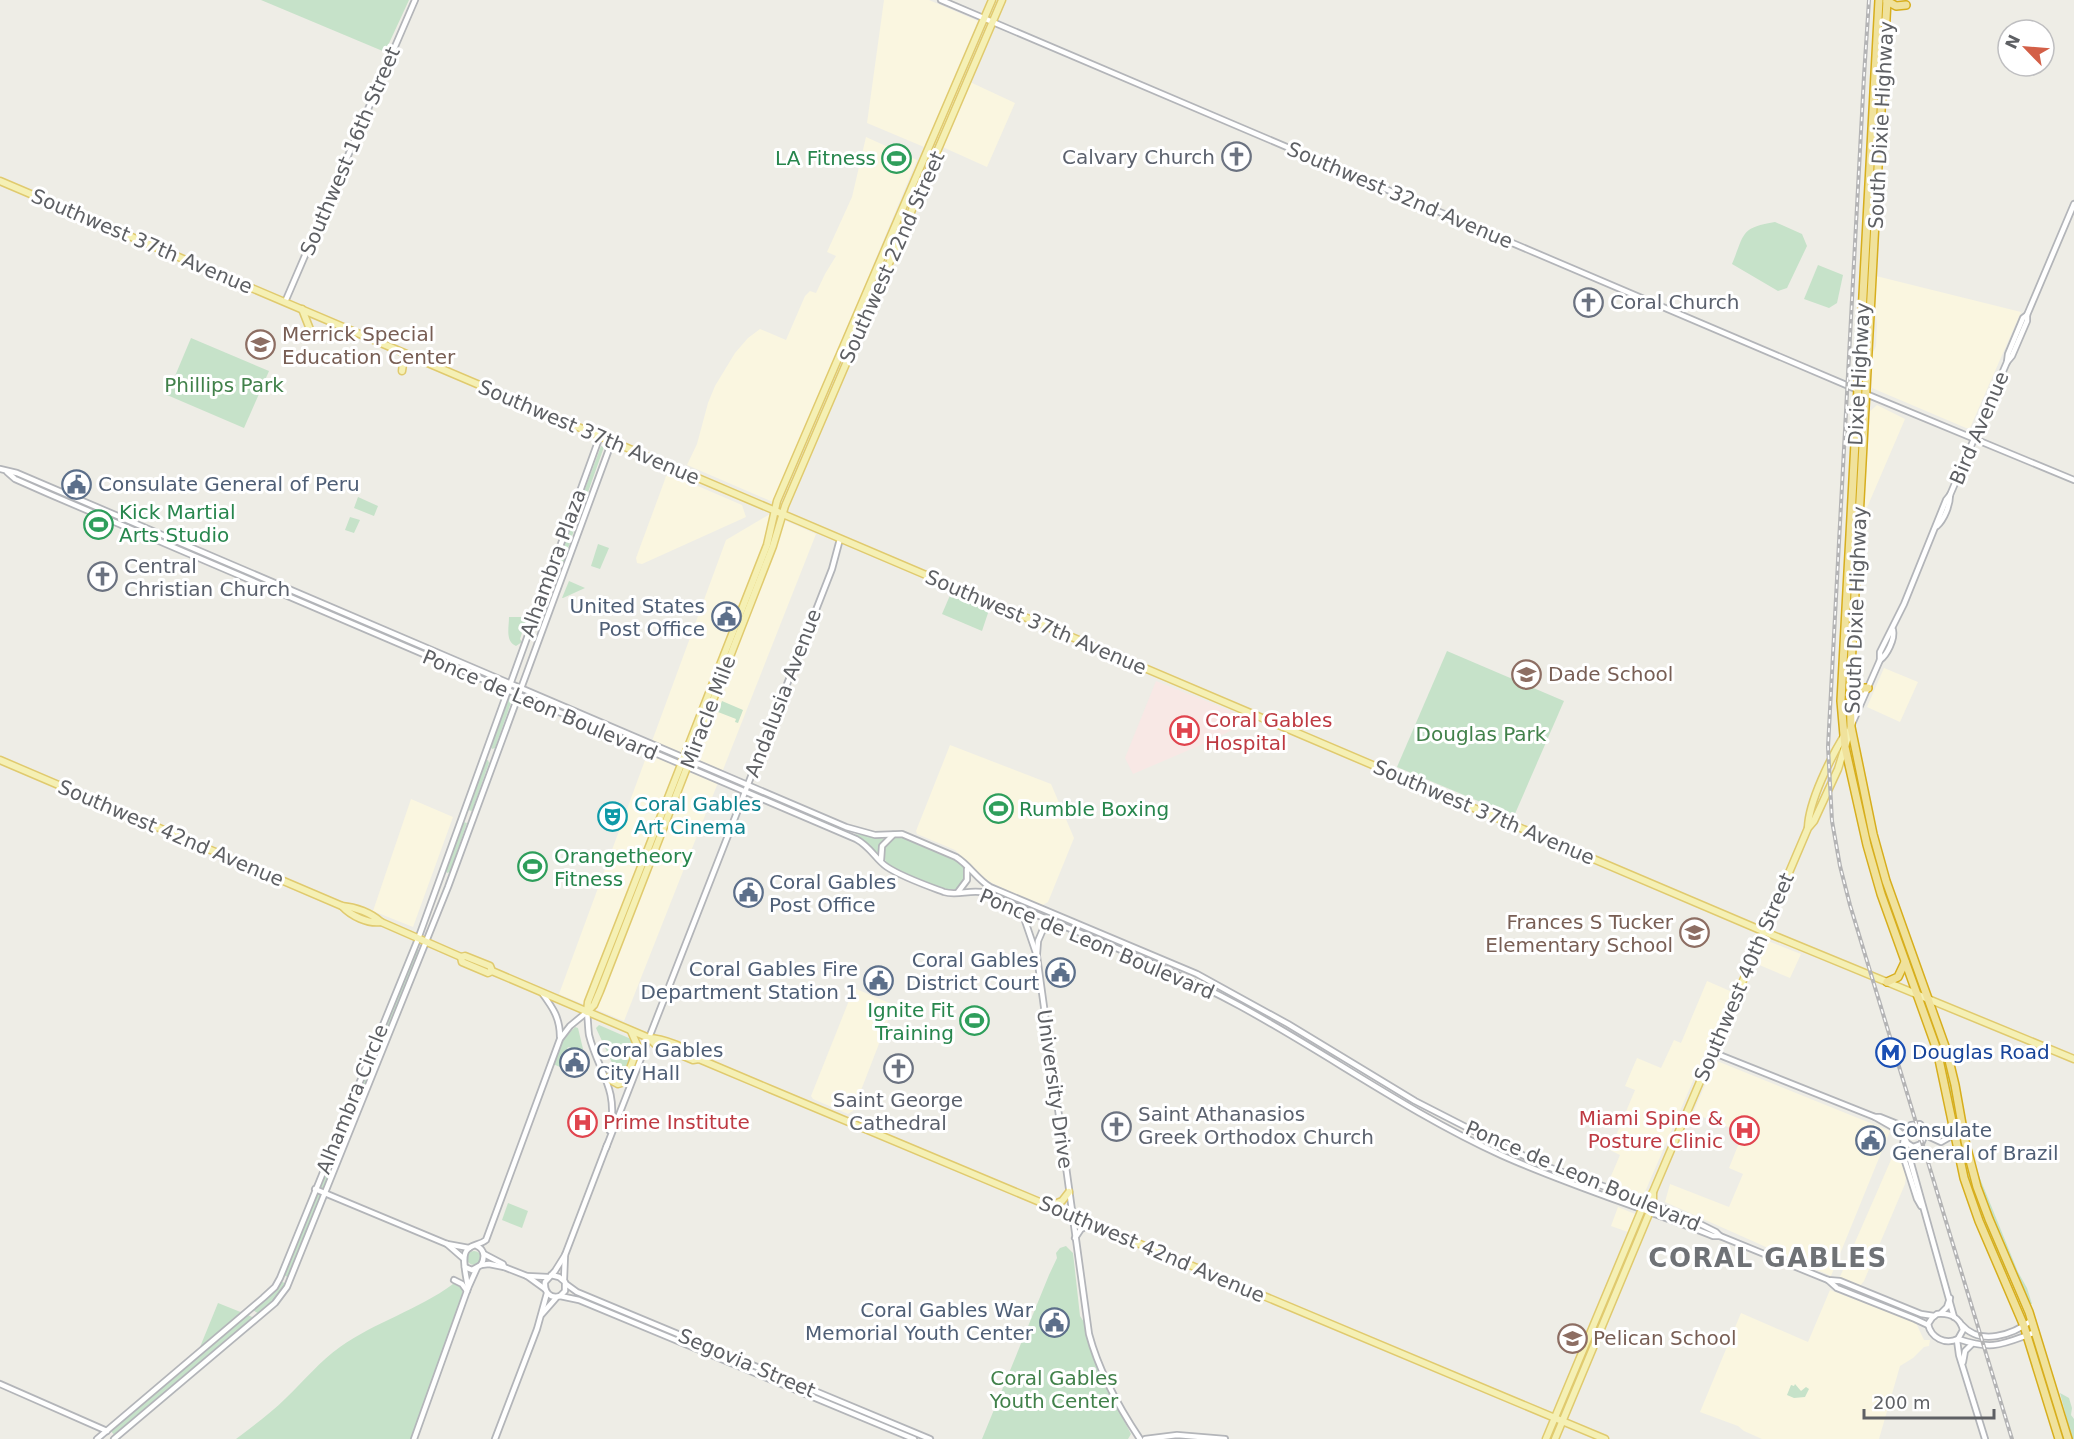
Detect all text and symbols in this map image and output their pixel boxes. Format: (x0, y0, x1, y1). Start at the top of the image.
north arrow (1996, 18, 2056, 78)
street label: South Dixie Highway (1864, 20, 1898, 229)
text: N (2001, 32, 2024, 52)
street label: Southwest 16th Street (295, 43, 405, 259)
street label: Southwest 32nd Avenue (1284, 137, 1516, 253)
church icon: Calvary Church (1220, 141, 1252, 173)
sports icon: LA Fitness (881, 142, 913, 174)
place label: Calvary Church (1062, 145, 1215, 169)
place label: LA Fitness (775, 146, 876, 170)
street label: Southwest 22nd Street (834, 147, 950, 367)
street label: Southwest 37th Avenue (28, 183, 256, 299)
church icon: Coral Church (1573, 286, 1605, 318)
place label: Coral Church (1610, 290, 1739, 314)
street label: Dixie Highway (1843, 302, 1875, 446)
place label: Merrick Special Education Center (282, 322, 456, 369)
school or university icon: Merrick Special Education Center (245, 329, 277, 361)
street label: Bird Avenue (1944, 368, 2014, 488)
park label: Phillips Park (164, 373, 284, 397)
street label: Southwest 37th Avenue (475, 374, 703, 490)
public building icon: Consulate General of Peru (61, 468, 93, 500)
place label: Consulate General of Peru (98, 472, 360, 496)
street label: Alhambra Plaza (515, 486, 591, 640)
place label: Kick Martial Arts Studio (119, 500, 236, 547)
street label: South Dixie Highway (1840, 506, 1872, 714)
sports icon: Kick Martial Arts Studio (82, 508, 114, 540)
place label: Central Christian Church (124, 554, 290, 601)
church icon: Central Christian Church (87, 561, 119, 593)
street label: Southwest 37th Avenue (922, 564, 1150, 680)
place label: United States Post Office (570, 594, 705, 641)
public building icon: United States Post Office (710, 601, 742, 633)
street label: Andalusia Avenue (740, 605, 826, 781)
street label: Ponce de Leon Boulevard (419, 645, 661, 765)
street label: Miracle Mile (675, 652, 741, 772)
school or university icon: Dade School (1511, 658, 1543, 690)
place label: Dade School (1548, 662, 1673, 686)
place label: Coral Gables Hospital (1205, 708, 1332, 755)
hospital icon: Coral Gables Hospital (1168, 715, 1200, 747)
park label: Douglas Park (1416, 722, 1547, 746)
street label: Southwest 37th Avenue (1370, 754, 1598, 870)
street label: Southwest 42nd Avenue (55, 775, 287, 891)
place label: Coral Gables Art Cinema (634, 792, 761, 839)
sports icon: Rumble Boxing (982, 793, 1014, 825)
place label: Rumble Boxing (1019, 797, 1169, 821)
theatre icon: Coral Gables Art Cinema (597, 800, 629, 832)
place label: Orangetheory Fitness (554, 844, 693, 891)
sports icon: Orangetheory Fitness (517, 851, 549, 883)
street label: Southwest 40th Street (1689, 869, 1799, 1085)
place label: Coral Gables Post Office (769, 870, 896, 917)
public building icon: Coral Gables Post Office (732, 877, 764, 909)
street label: Ponce de Leon Boulevard (976, 884, 1218, 1004)
place label: Frances S Tucker Elementary School (1485, 910, 1674, 957)
school or university icon: Frances S Tucker Elementary School (1678, 917, 1710, 949)
place label: Coral Gables District Court (906, 948, 1039, 995)
public building icon: Coral Gables District Court (1044, 956, 1076, 988)
place label: Coral Gables Fire Department Station 1 (640, 957, 858, 1004)
public building icon: Coral Gables Fire Department Station 1 (863, 964, 895, 996)
place label: Ignite Fit Training (867, 998, 954, 1045)
sports icon: Ignite Fit Training (959, 1005, 991, 1037)
street label: University Drive (1032, 1008, 1078, 1170)
street label: Alhambra Circle (311, 1021, 393, 1177)
metro station icon: Douglas Road (1875, 1036, 1907, 1068)
place label: Coral Gables City Hall (596, 1038, 723, 1085)
place label: Douglas Road (1912, 1040, 2050, 1064)
public building icon: Coral Gables City Hall (559, 1046, 591, 1078)
church icon: Saint George Cathedral (882, 1053, 914, 1085)
place label: Saint George Cathedral (833, 1088, 963, 1135)
place label: Saint Athanasios Greek Orthodox Church (1138, 1102, 1374, 1149)
hospital icon: Prime Institute (566, 1106, 598, 1138)
place label: Miami Spine & Posture Clinic (1579, 1106, 1723, 1153)
place label: Prime Institute (603, 1110, 750, 1134)
church icon: Saint Athanasios Greek Orthodox Church (1101, 1110, 1133, 1142)
hospital icon: Miami Spine & Posture Clinic (1728, 1114, 1760, 1146)
street label: Ponce de Leon Boulevard (1462, 1116, 1704, 1236)
place label: Consulate General of Brazil (1892, 1118, 2059, 1165)
public building icon: Consulate General of Brazil (1855, 1125, 1887, 1157)
street label: Southwest 42nd Avenue (1036, 1191, 1268, 1307)
district label: CORAL GABLES (1648, 1243, 1888, 1273)
place label: Coral Gables War Memorial Youth Center (805, 1298, 1034, 1345)
public building icon: Coral Gables War Memorial Youth Center (1038, 1306, 1070, 1338)
school or university icon: Pelican School (1556, 1322, 1588, 1354)
street label: Segovia Street (675, 1323, 819, 1403)
place label: Pelican School (1593, 1326, 1736, 1350)
park label: Coral Gables Youth Center (989, 1366, 1119, 1413)
scale bar (1864, 1382, 1994, 1420)
text: 200 m (1873, 1392, 1931, 1413)

